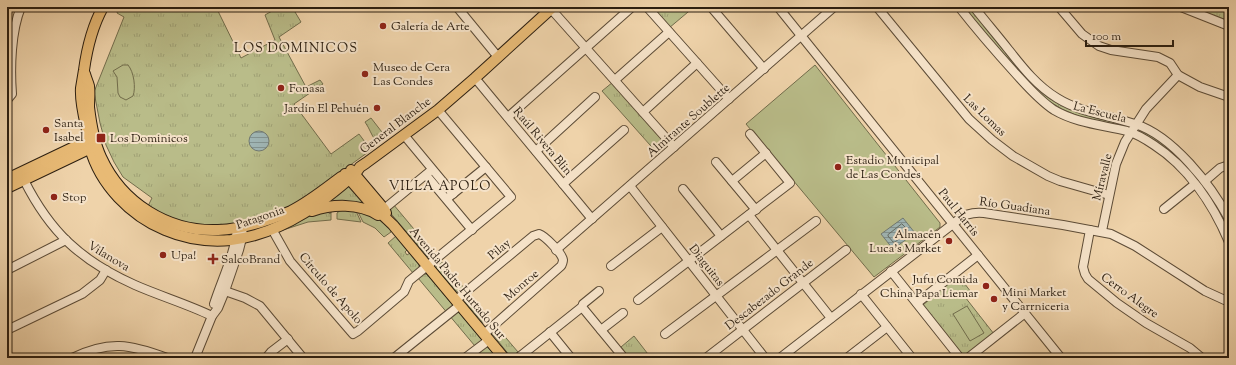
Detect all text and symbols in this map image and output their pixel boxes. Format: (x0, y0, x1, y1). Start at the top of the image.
place label: Galería de Arte (391, 18, 470, 36)
marker: Galería de Arte (378, 21, 388, 31)
scale bar (1086, 22, 1173, 48)
text: 100 m (1092, 28, 1121, 46)
district label: LOS DOMINICOS (234, 40, 358, 58)
place label: Museo de Cera Las Condes (373, 59, 450, 91)
marker: Museo de Cera Las Condes (360, 69, 370, 79)
street label: Almirante Soublette (643, 79, 735, 162)
place label: Fonasa (289, 80, 325, 98)
marker: Fonasa (276, 83, 286, 93)
street label: Las Lomas (959, 90, 1010, 141)
street label: General Blanche (356, 93, 435, 159)
street label: La Escuela (1071, 98, 1129, 128)
place label: Jardín El Pehuén (283, 100, 369, 118)
marker: Jardín El Pehuén (372, 103, 382, 113)
street label: Raúl Rivera Blin (508, 104, 576, 180)
place label: Santa Isabel (54, 115, 84, 147)
marker: Santa Isabel (41, 125, 51, 135)
place label: Los Dominicos (110, 130, 188, 148)
marker: Los Dominicos (95, 132, 107, 144)
street label: Miravalle (1088, 151, 1118, 203)
place label: Estadio Municipal de Las Condes (846, 152, 940, 184)
marker: Estadio Municipal de Las Condes (833, 162, 843, 172)
district label: VILLA APOLO (389, 178, 491, 196)
street label: Paul Harris (933, 185, 983, 241)
place label: Stop (62, 189, 87, 207)
marker: Stop (49, 192, 59, 202)
street label: Río Guadiana (978, 193, 1052, 221)
street label: Patagonia (234, 201, 287, 235)
street label: Avenida Padre Hurtado Sur (405, 223, 510, 344)
place label: Almacên Luca's Market (869, 226, 941, 258)
street label: Pilay (484, 235, 515, 265)
marker: Almacên Luca's Market (944, 236, 954, 246)
street label: Vilanova (84, 237, 133, 277)
street label: Diaguitas (684, 241, 728, 291)
place label: Upa! (171, 247, 196, 265)
street label: Círculo de Apolo (294, 249, 367, 329)
marker: Upa! (158, 250, 168, 260)
place label: SalcoBrand (221, 251, 280, 269)
marker: SalcoBrand (208, 254, 218, 264)
street label: Descabezado Grande (722, 254, 818, 335)
street label: Monroe (500, 265, 543, 306)
street label: Cerro Alegre (1097, 269, 1162, 323)
place label: Jufu Comida China Papa Liemar (880, 271, 978, 303)
marker: Jufu Comida China Papa Liemar (981, 281, 991, 291)
place label: Mini Market y Carrniceria (1002, 284, 1070, 316)
marker: Mini Market y Carrniceria (989, 294, 999, 304)

